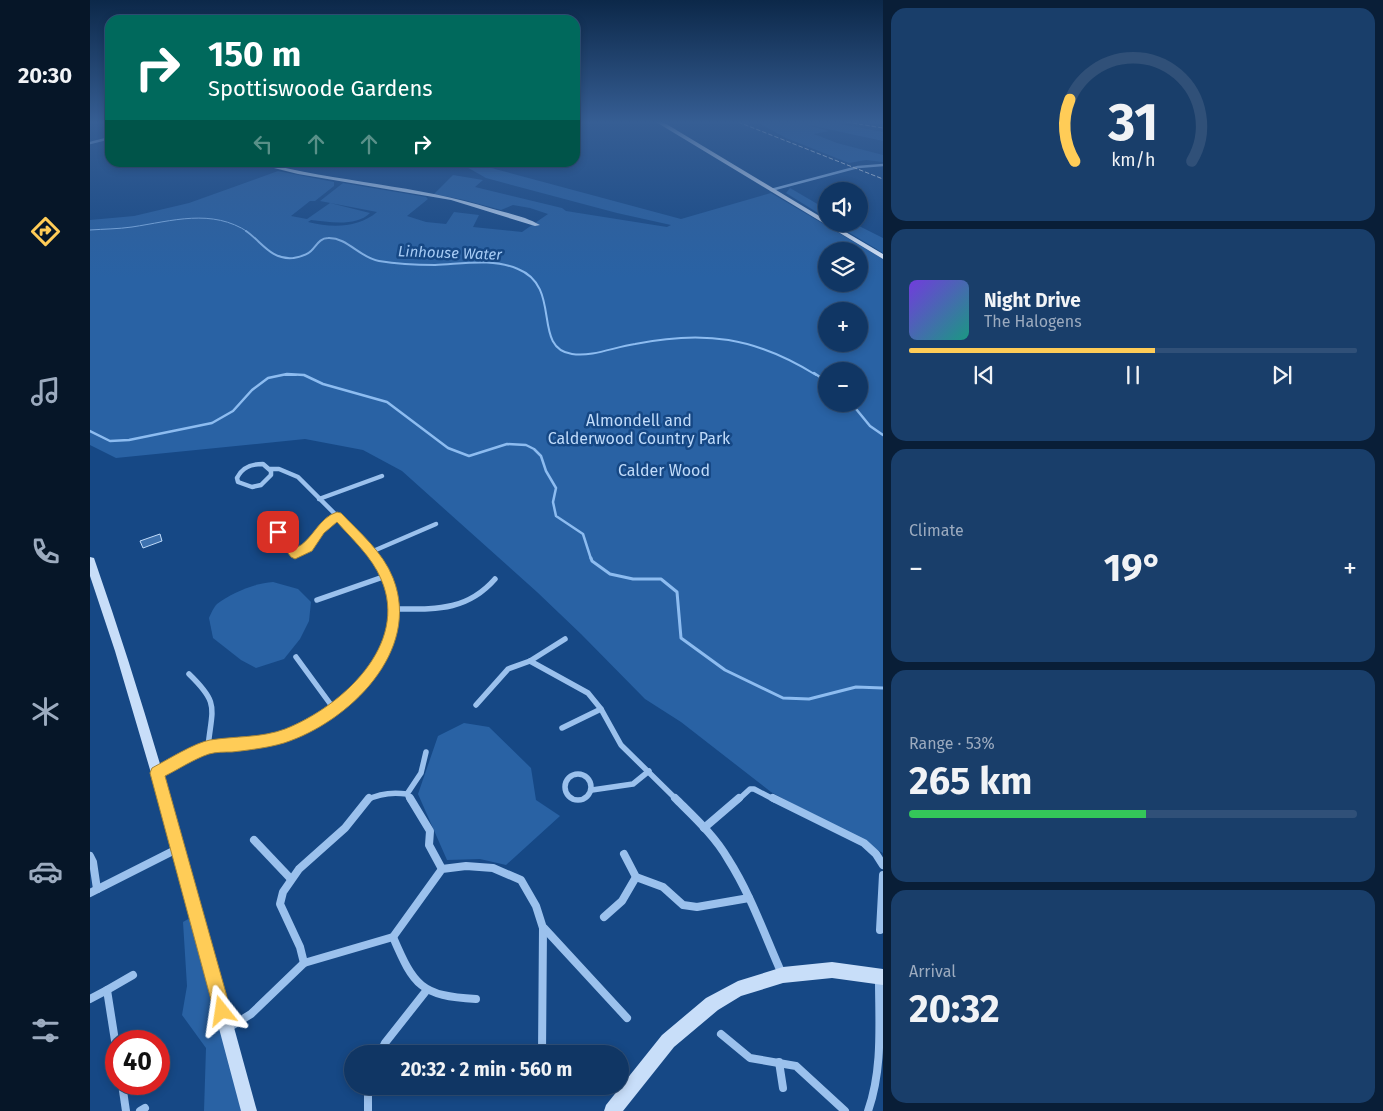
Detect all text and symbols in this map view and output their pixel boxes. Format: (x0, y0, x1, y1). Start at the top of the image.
text: 150 m (208, 33, 301, 75)
icon: right (125, 35, 190, 100)
text: 20:30 (18, 62, 72, 89)
text: Spottiswoode Gardens (208, 75, 433, 102)
text: 31 (1107, 91, 1158, 154)
icon: left (249, 130, 277, 158)
icon: ahead (302, 130, 330, 158)
icon: ahead (355, 130, 383, 158)
icon: right (408, 130, 436, 158)
text: km/h (1111, 149, 1155, 171)
map controls (818, 182, 868, 412)
button: sound (818, 182, 868, 232)
icon: directions (28, 214, 63, 249)
water label: Linhouse Water (398, 242, 504, 264)
button: layers (818, 242, 868, 292)
text: Night Drive (984, 289, 1081, 312)
button: + (818, 302, 868, 352)
text: The Halogens (984, 312, 1082, 331)
icon: previous (970, 361, 998, 389)
icon: pause (1119, 361, 1147, 389)
icon: next (1268, 361, 1296, 389)
button: − (818, 362, 868, 412)
icon: music (28, 374, 63, 409)
park label: Almondell and Calderwood Country Park (548, 411, 731, 448)
park label: Calder Wood (618, 461, 710, 480)
pin (257, 511, 299, 553)
icon: arrive (264, 518, 292, 546)
text: Climate (909, 521, 964, 540)
icon: phone (28, 534, 63, 569)
text: 19° (1104, 545, 1162, 591)
text: − (909, 552, 923, 585)
text: + (1343, 552, 1357, 585)
icon: climate (28, 694, 63, 729)
text: Range · 53% (909, 734, 995, 753)
text: 265 km (909, 758, 1032, 804)
icon: car (28, 854, 63, 889)
text: Arrival (909, 962, 956, 981)
position arrow (195, 984, 247, 1036)
text: 20:32 (909, 986, 1000, 1032)
icon: filters (28, 1013, 63, 1048)
speed limit sign: 40 (105, 1030, 170, 1095)
text: 20:32 · 2 min · 560 m (401, 1058, 572, 1081)

